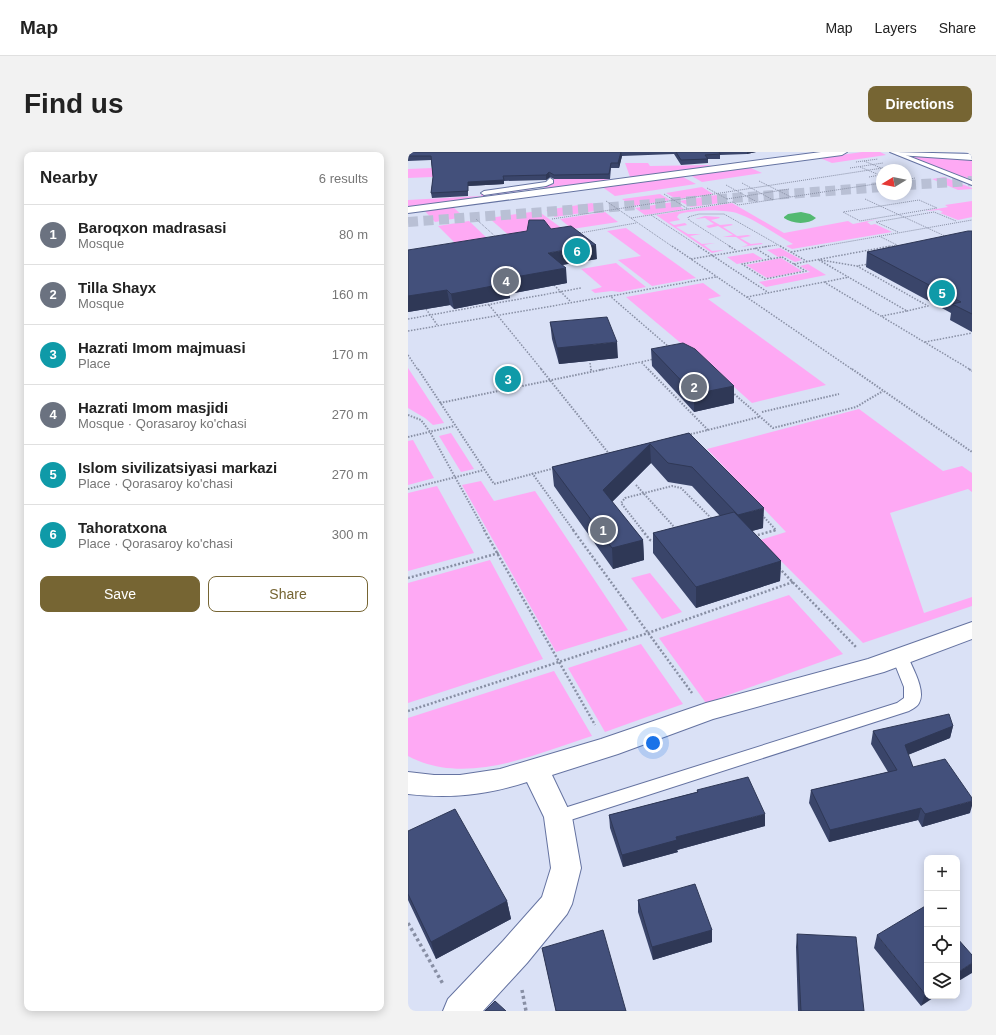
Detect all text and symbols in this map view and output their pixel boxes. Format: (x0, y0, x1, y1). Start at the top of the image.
text: Map (20, 17, 58, 38)
text: Map (825, 20, 853, 36)
text: Layers (875, 20, 917, 36)
text: Share (939, 20, 976, 36)
button: Directions (868, 86, 972, 122)
text: Find us (24, 88, 124, 119)
north arrow (876, 164, 912, 200)
text: Nearby (40, 168, 98, 187)
text: 6 results (319, 171, 368, 186)
text: Baroqxon madrasasi (78, 219, 226, 236)
text: 1 (49, 227, 57, 242)
text: 80 m (339, 227, 368, 242)
text: Mosque (78, 236, 124, 251)
pin: 6 (564, 236, 590, 266)
pin: 4 (493, 266, 519, 296)
pin: 5 (929, 278, 955, 308)
text: Tilla Shayx (78, 279, 156, 296)
text: 2 (49, 287, 57, 302)
text: 160 m (332, 287, 368, 302)
text: Mosque (78, 296, 124, 311)
text: Hazrati Imom majmuasi (78, 339, 246, 356)
text: 3 (49, 347, 57, 362)
text: 170 m (332, 347, 368, 362)
text: Place (78, 356, 111, 371)
pin: 3 (495, 364, 521, 394)
pin: 2 (681, 372, 707, 402)
text: Hazrati Imom masjidi (78, 399, 228, 416)
text: 4 (49, 407, 57, 422)
text: 270 m (332, 407, 368, 422)
text: Mosque · Qorasaroy ko'chasi (78, 416, 247, 431)
text: Islom sivilizatsiyasi markazi (78, 459, 277, 476)
text: 5 (49, 467, 57, 482)
text: 270 m (332, 467, 368, 482)
text: Place · Qorasaroy ko'chasi (78, 476, 233, 491)
pin: 1 (590, 515, 616, 545)
text: Tahoratxona (78, 519, 167, 536)
text: 6 (49, 527, 57, 542)
text: 300 m (332, 527, 368, 542)
text: Place · Qorasaroy ko'chasi (78, 536, 233, 551)
button: Save (40, 576, 200, 612)
button: Share (208, 576, 368, 612)
your location (643, 733, 663, 753)
map controls (924, 855, 960, 999)
button: + (924, 855, 960, 891)
button: − (924, 891, 960, 927)
button: locate (924, 927, 960, 963)
button: layers (924, 963, 960, 999)

